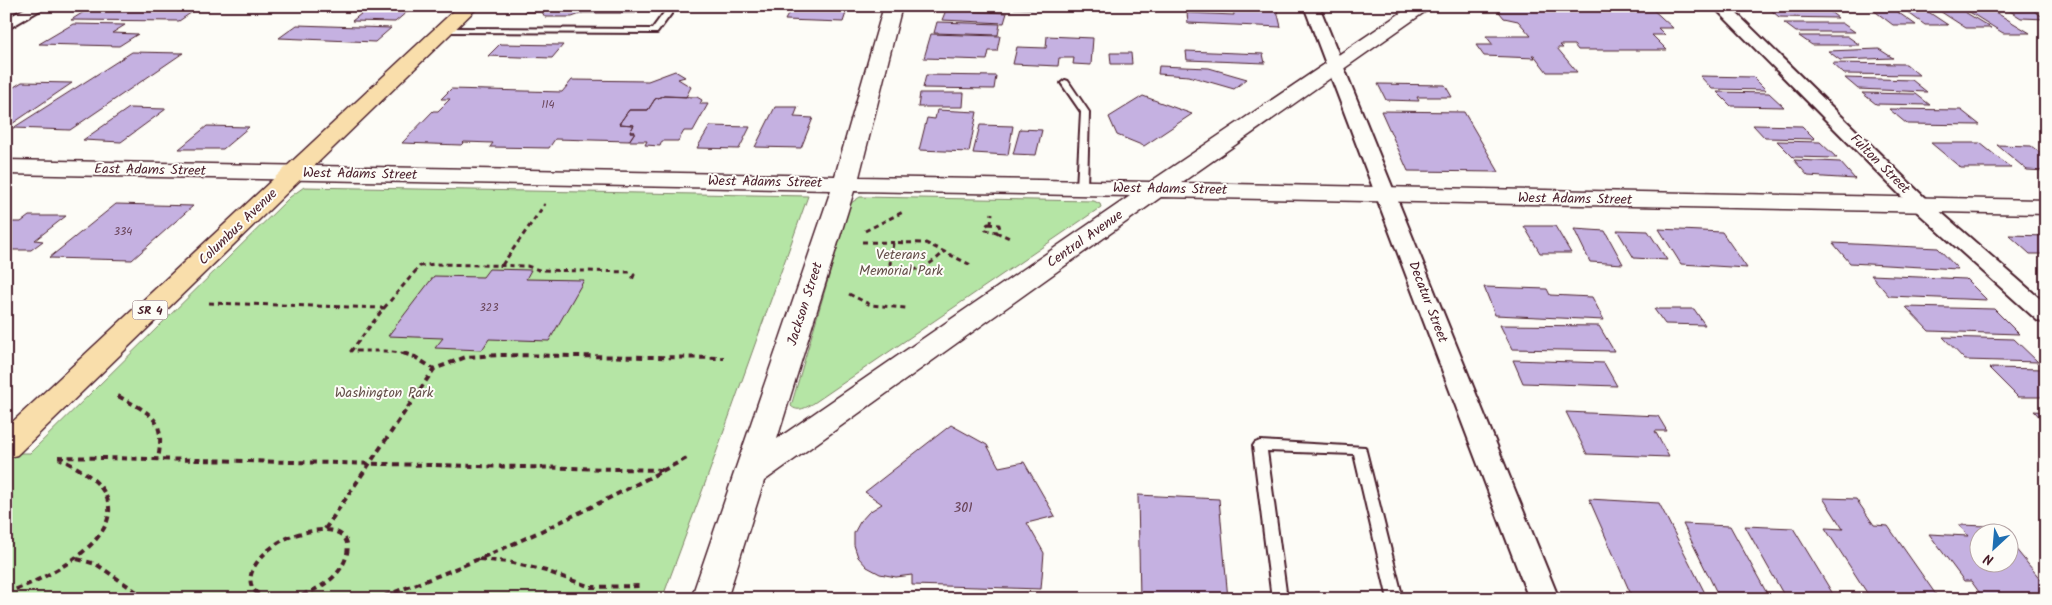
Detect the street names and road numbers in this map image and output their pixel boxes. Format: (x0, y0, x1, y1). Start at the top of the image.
street label: Fulton Street (1845, 129, 1916, 200)
street label: East Adams Street (94, 158, 207, 182)
street label: West Adams Street (303, 162, 418, 186)
street label: West Adams Street (708, 170, 823, 194)
street label: West Adams Street (1113, 177, 1228, 201)
street label: Columbus Avenue (193, 183, 283, 271)
street label: West Adams Street (1518, 187, 1633, 211)
street label: Central Avenue (1042, 204, 1128, 274)
street label: Decatur Street (1402, 258, 1454, 347)
street label: Jackson Street (781, 259, 829, 349)
road number: SR 4 (132, 300, 168, 320)

